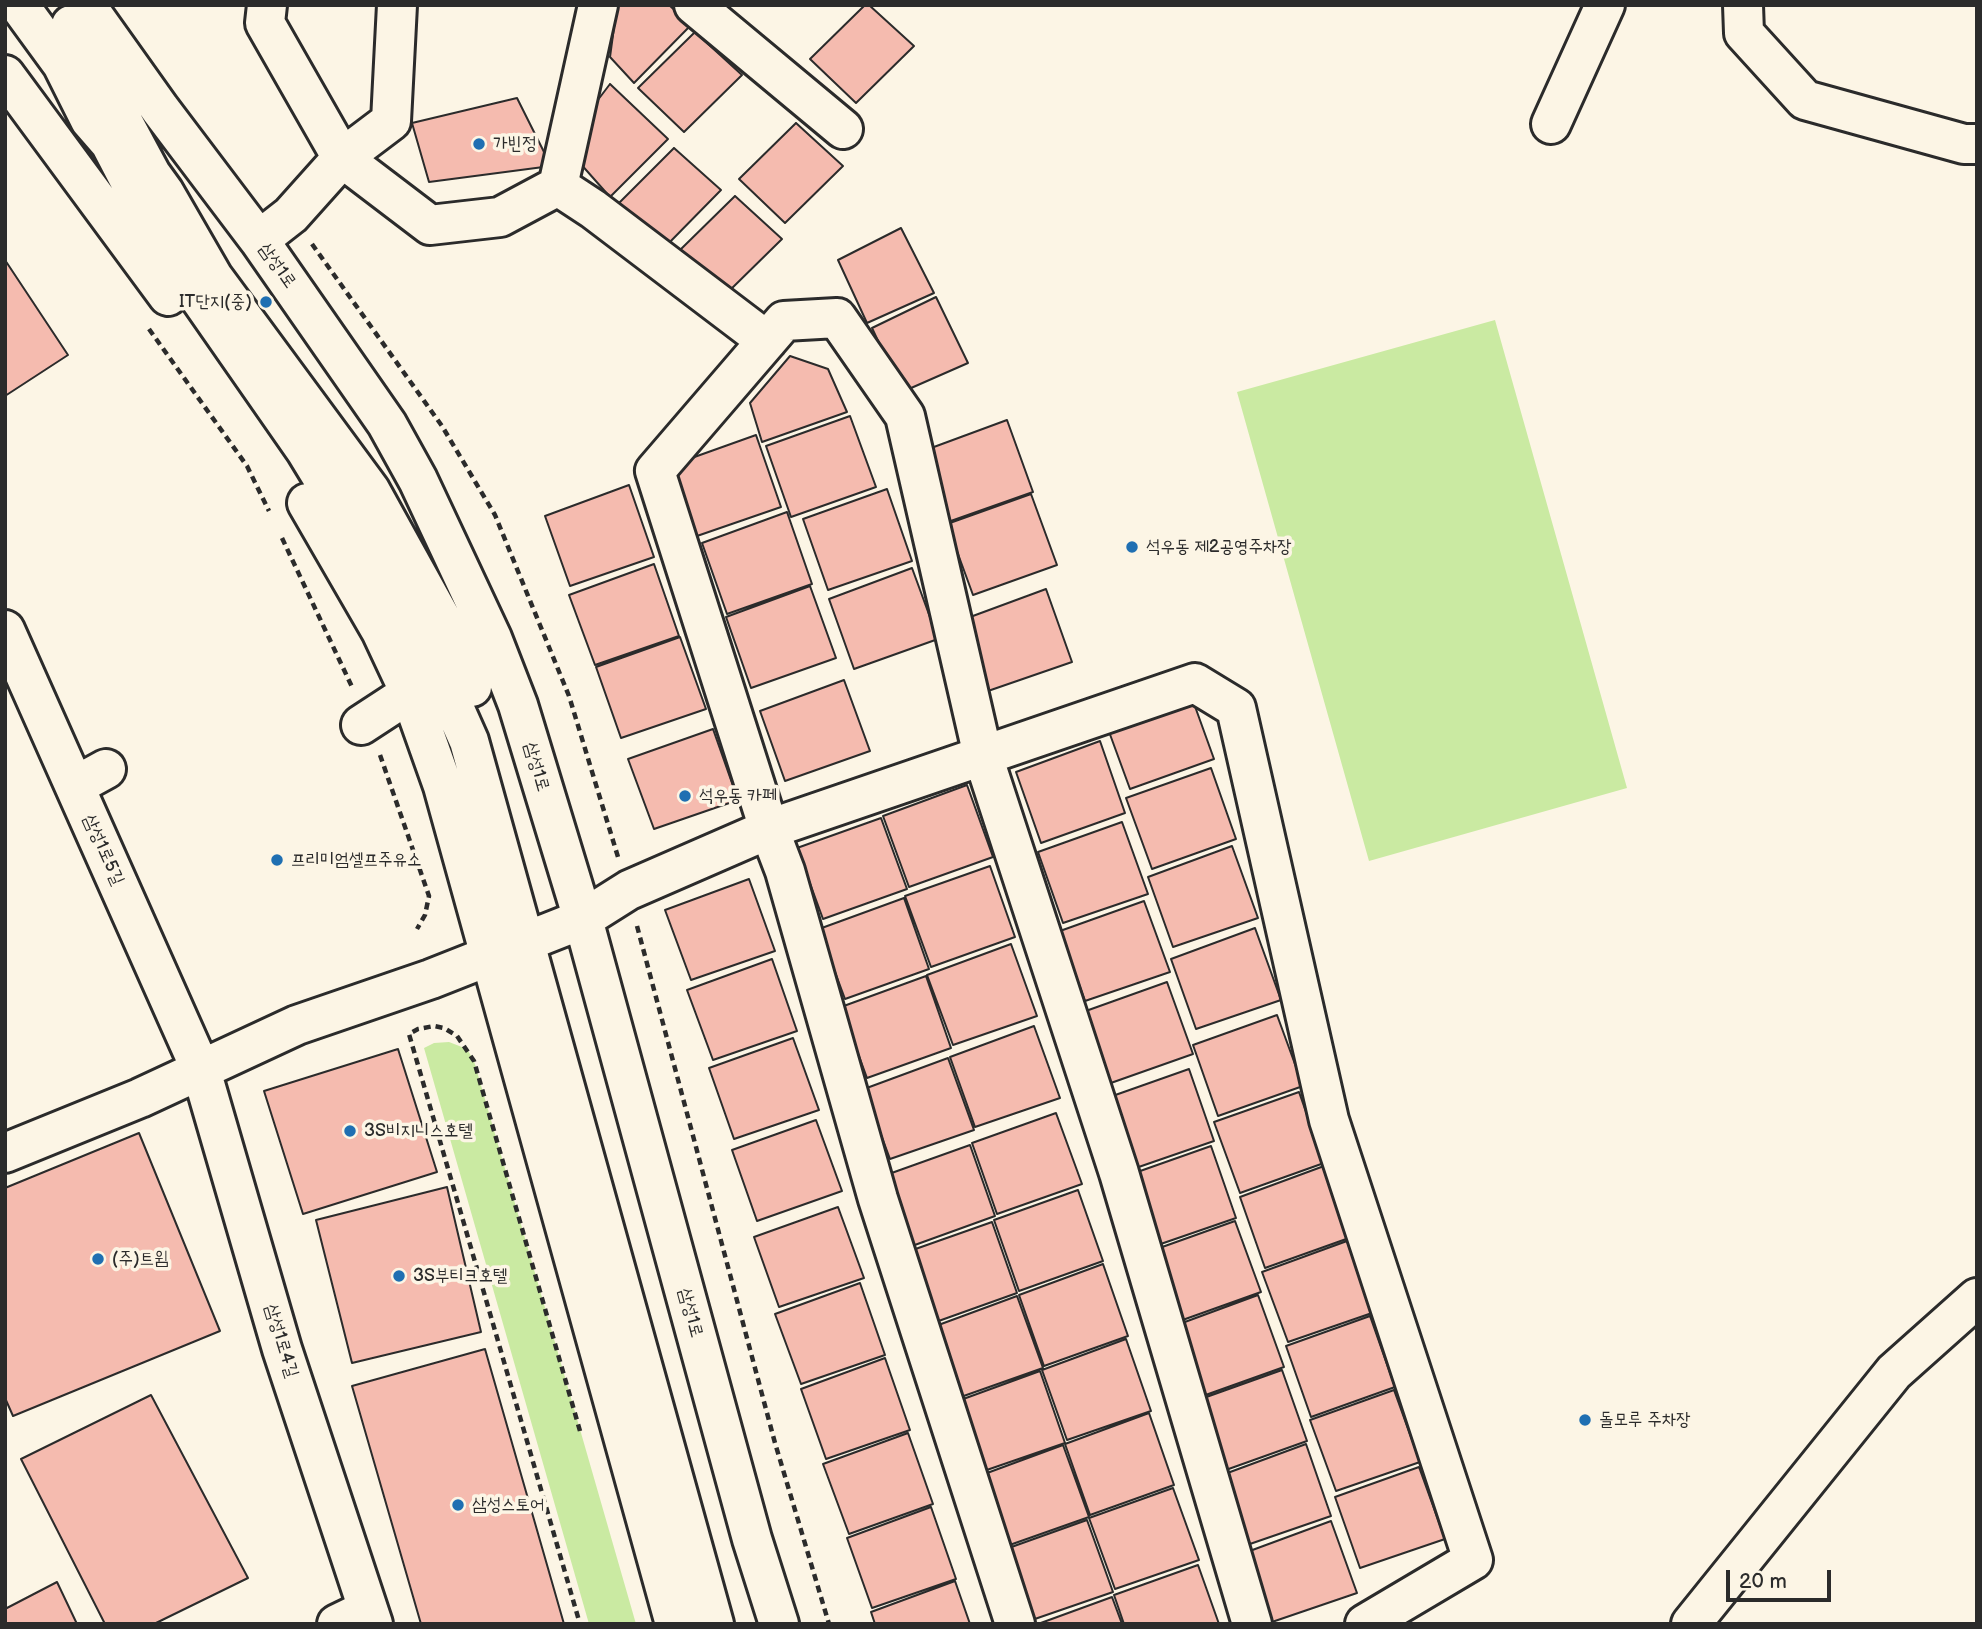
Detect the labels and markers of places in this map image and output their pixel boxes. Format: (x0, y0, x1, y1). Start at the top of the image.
place label: 가빈정 (493, 133, 536, 155)
marker: 가빈정 (471, 136, 487, 152)
place label: IT단지(중) (179, 291, 252, 313)
marker: IT단지(중) (258, 294, 274, 310)
place label: 석우동 제2공영주차장 (1146, 536, 1292, 558)
marker: 석우동 제2공영주차장 (1124, 539, 1140, 555)
place label: 석우동 카페 (699, 785, 776, 807)
marker: 석우동 카페 (677, 788, 693, 804)
place label: 프리미엄셀프주유소 (291, 849, 421, 871)
marker: 프리미엄셀프주유소 (269, 852, 285, 868)
place label: 3S비지니스호텔 (364, 1120, 473, 1142)
marker: 3S비지니스호텔 (342, 1123, 358, 1139)
place label: (주)트윔 (112, 1248, 169, 1270)
marker: (주)트윔 (90, 1251, 106, 1267)
place label: 3S부티크호텔 (413, 1265, 507, 1287)
marker: 3S부티크호텔 (391, 1268, 407, 1284)
place label: 돌모루 주차장 (1599, 1409, 1691, 1431)
marker: 돌모루 주차장 (1577, 1412, 1593, 1428)
place label: 삼성스토어 (472, 1494, 544, 1516)
marker: 삼성스토어 (450, 1497, 466, 1513)

